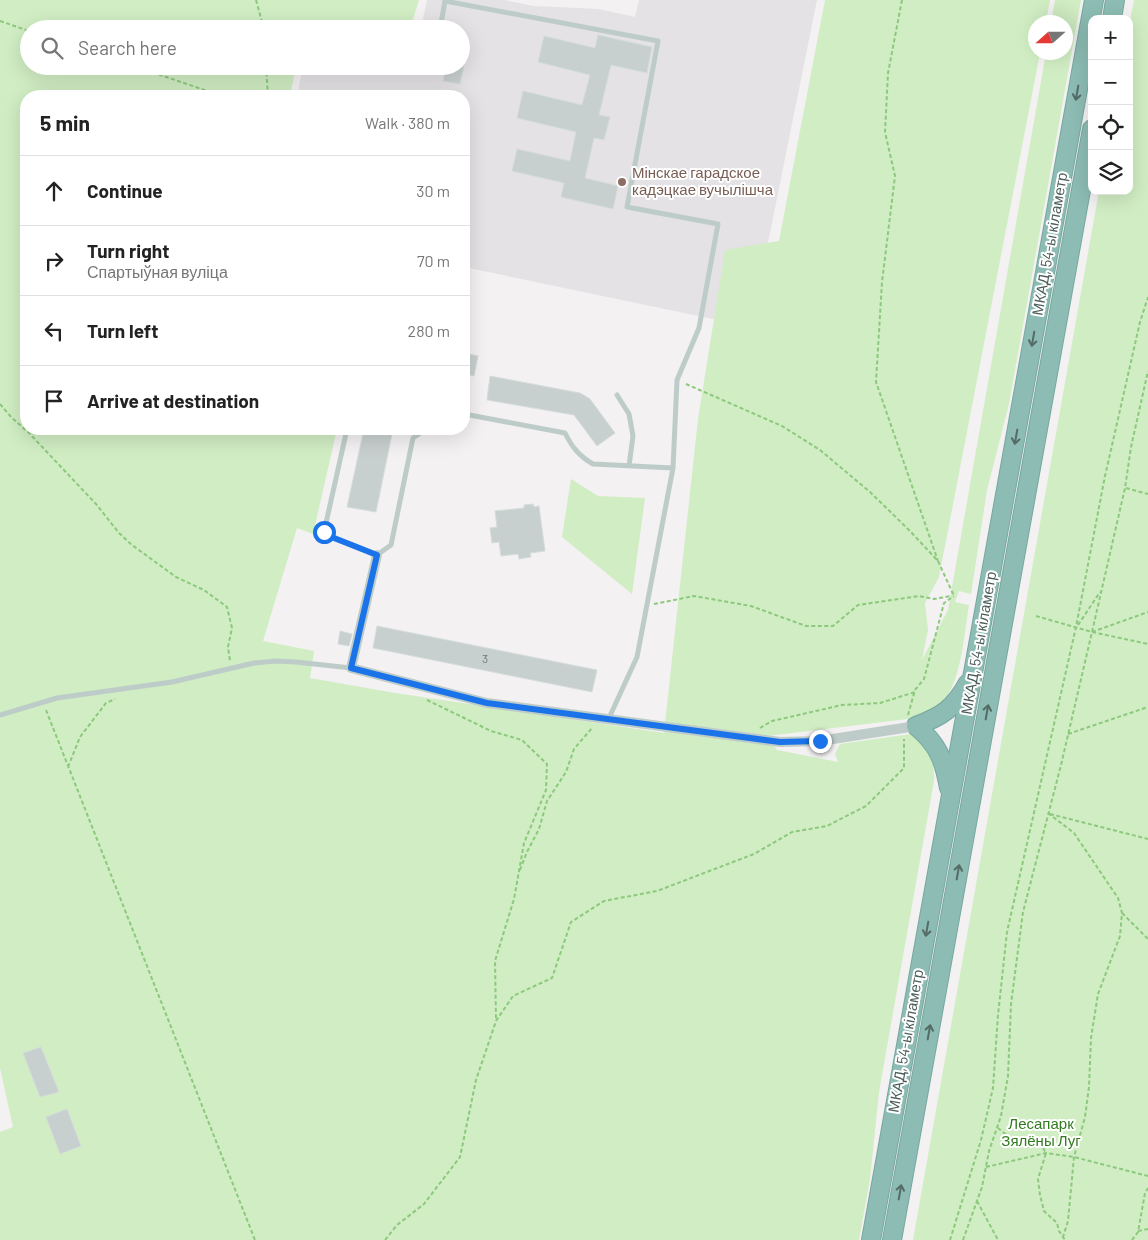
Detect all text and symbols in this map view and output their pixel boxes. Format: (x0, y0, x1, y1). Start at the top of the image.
north arrow (1028, 15, 1073, 60)
map controls (1088, 15, 1133, 195)
button: + (1088, 15, 1133, 60)
search box (20, 20, 470, 75)
icon: search (38, 34, 66, 62)
text: Search here (78, 36, 177, 59)
button: − (1088, 60, 1133, 105)
one-way arrow (1072, 85, 1082, 101)
button: locate (1088, 105, 1133, 150)
text: 5 min (40, 110, 90, 135)
text: Walk · 380 m (365, 113, 450, 132)
button: layers (1088, 150, 1133, 195)
place label: Мінскае гарадское кадэцкае вучылішча (632, 163, 774, 198)
street label: МКАД, 54-ы кіламетр (1028, 171, 1070, 317)
marker: Мінскае гарадское кадэцкае вучылішча (616, 176, 628, 188)
icon: ahead (40, 177, 68, 205)
text: Continue (87, 179, 163, 202)
text: 30 m (416, 181, 450, 200)
text: Turn right (87, 239, 169, 262)
icon: right (40, 247, 68, 275)
text: 70 m (417, 251, 450, 270)
text: Спартыўная вуліца (87, 262, 228, 281)
icon: left (40, 317, 68, 345)
text: Turn left (87, 319, 158, 342)
text: 280 m (408, 321, 450, 340)
one-way arrow (1028, 331, 1038, 347)
icon: arrive (40, 387, 68, 415)
text: Arrive at destination (87, 389, 259, 412)
one-way arrow (1010, 429, 1020, 445)
route start (313, 521, 336, 544)
street label: МКАД, 54-ы кіламетр (957, 570, 999, 716)
house number: 3 (482, 651, 488, 665)
one-way arrow (982, 705, 992, 721)
route end (809, 730, 832, 753)
one-way arrow (954, 865, 963, 881)
one-way arrow (921, 920, 931, 936)
street label: МКАД, 54-ы кіламетр (884, 968, 926, 1114)
one-way arrow (925, 1024, 935, 1040)
park label: Лесапарк Зялёны Луг (1001, 1114, 1081, 1149)
one-way arrow (896, 1184, 906, 1200)

